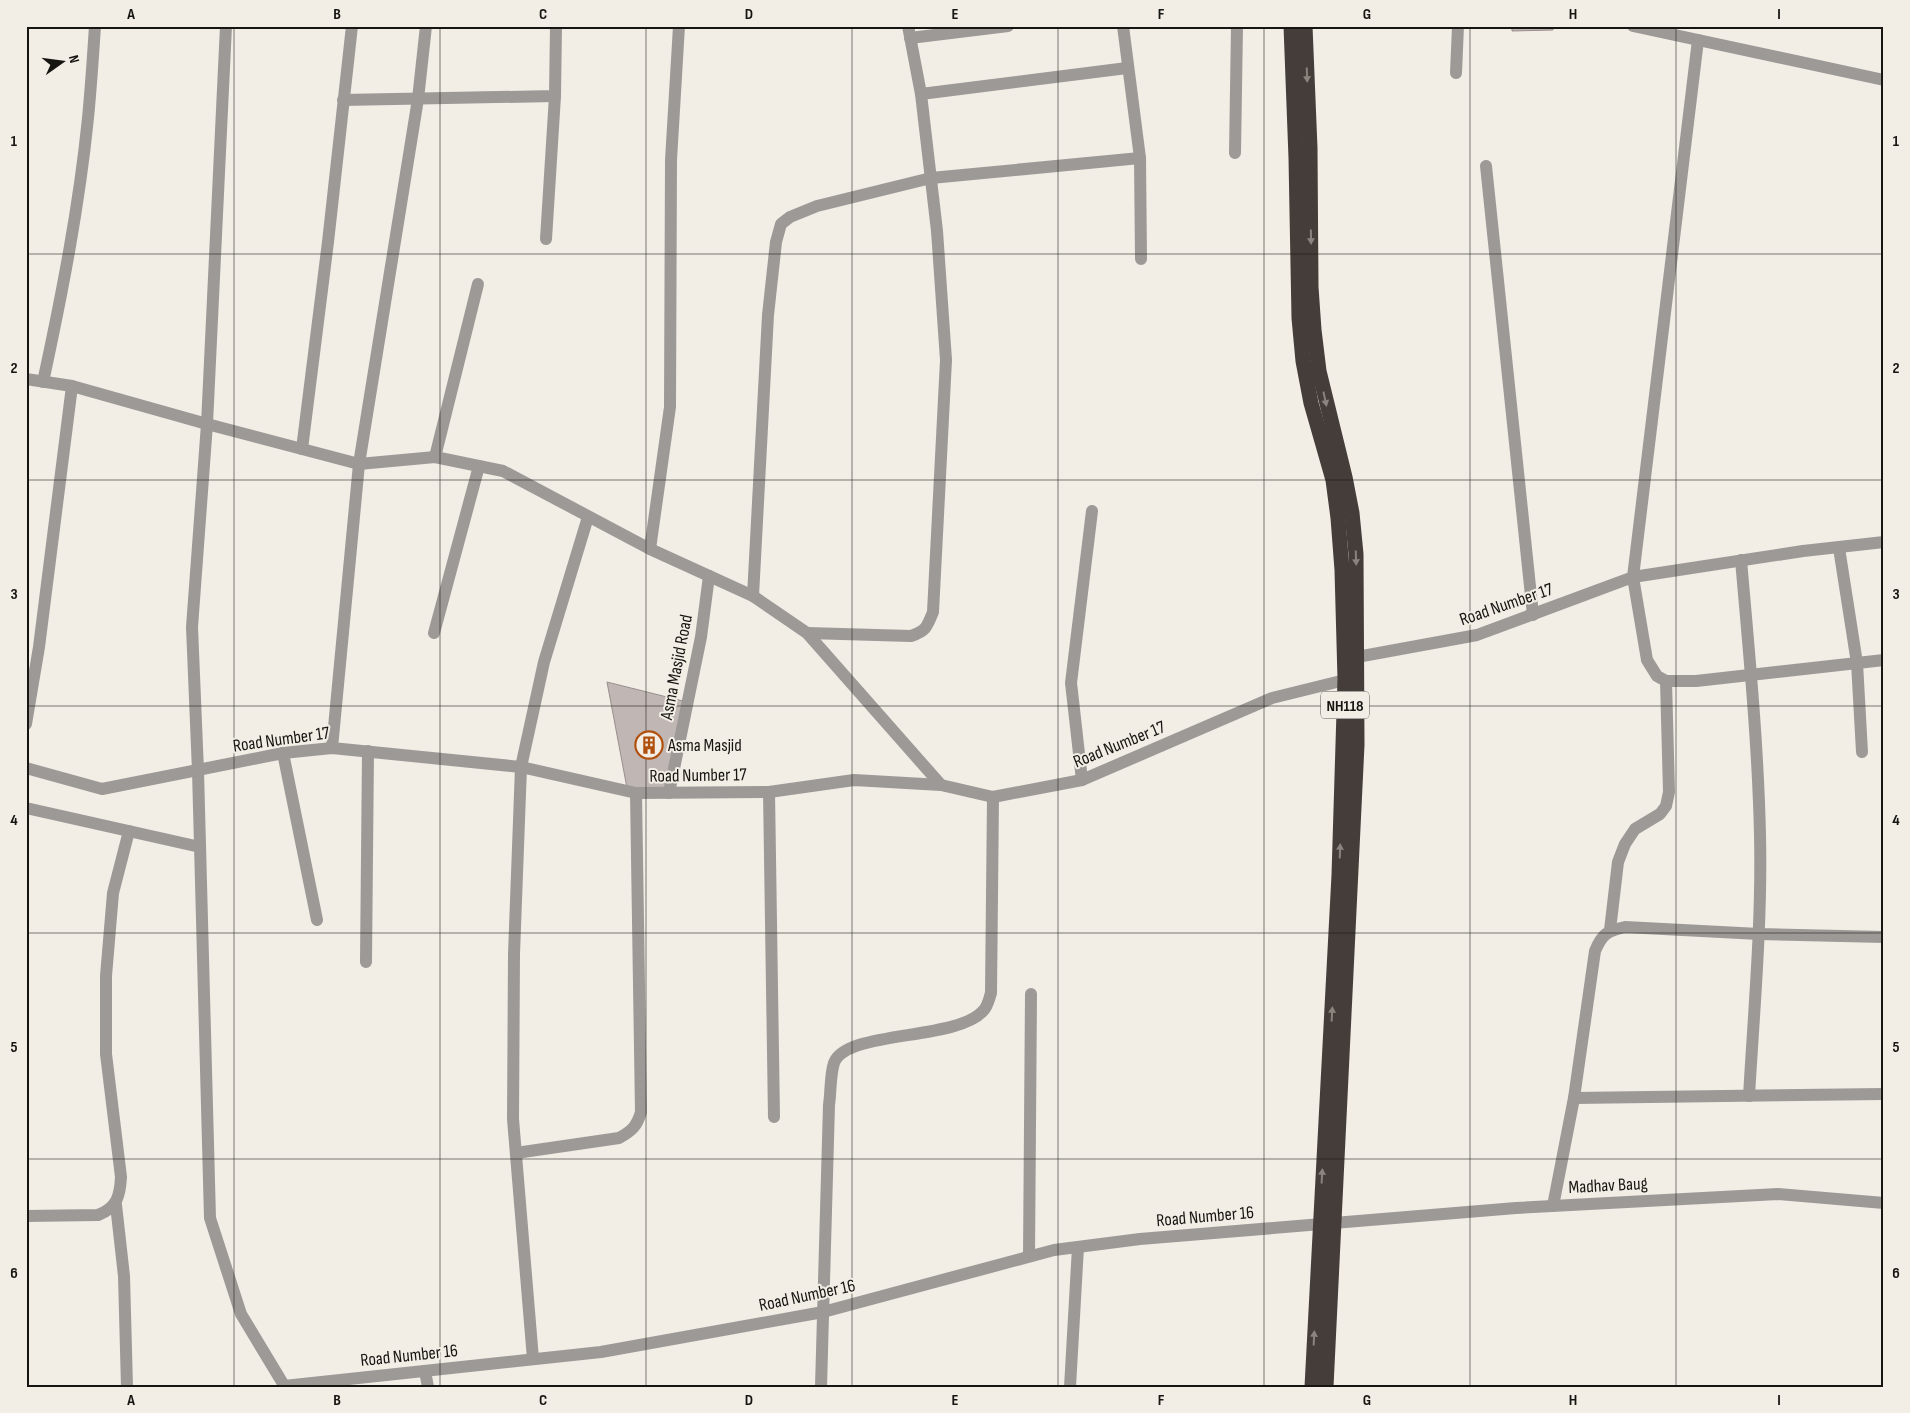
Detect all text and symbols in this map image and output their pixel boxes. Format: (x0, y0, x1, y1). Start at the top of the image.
text: A (126, 5, 135, 24)
text: B (333, 5, 341, 24)
text: C (539, 5, 547, 24)
text: D (745, 5, 753, 24)
text: E (952, 5, 959, 24)
text: F (1158, 5, 1165, 24)
text: G (1363, 5, 1371, 24)
text: H (1569, 5, 1577, 24)
text: I (1777, 5, 1781, 24)
north arrow (38, 38, 88, 88)
text: N (65, 53, 83, 65)
one-way arrow (1303, 67, 1311, 83)
text: 1 (11, 132, 18, 151)
text: 1 (1893, 132, 1900, 151)
one-way arrow (1307, 230, 1315, 246)
text: 2 (10, 359, 18, 378)
text: 2 (1892, 359, 1900, 378)
one-way arrow (1321, 391, 1329, 406)
one-way arrow (1352, 550, 1360, 566)
street label: Road Number 17 (1457, 578, 1556, 630)
text: 3 (10, 585, 18, 604)
text: 3 (1892, 585, 1900, 604)
street label: Asma Masjid Road (656, 613, 697, 722)
road number: NH118 (1321, 692, 1369, 718)
street label: Road Number 17 (1070, 716, 1169, 772)
street label: Road Number 17 (231, 722, 332, 757)
building icon: Asma Masjid (634, 730, 664, 760)
place label: Asma Masjid (667, 735, 742, 756)
street label: Road Number 17 (649, 764, 748, 787)
text: 4 (10, 811, 18, 830)
text: 4 (1892, 811, 1900, 830)
one-way arrow (1336, 843, 1344, 859)
one-way arrow (1328, 1005, 1336, 1021)
text: 5 (10, 1038, 18, 1057)
text: 5 (1892, 1038, 1900, 1057)
one-way arrow (1319, 1167, 1327, 1183)
street label: Madhav Baug (1568, 1173, 1648, 1198)
street label: Road Number 16 (1155, 1202, 1255, 1231)
text: 6 (10, 1264, 18, 1283)
text: 6 (1892, 1264, 1900, 1283)
street label: Road Number 16 (757, 1275, 857, 1316)
one-way arrow (1311, 1330, 1319, 1346)
street label: Road Number 16 (359, 1340, 459, 1371)
text: A (126, 1391, 135, 1410)
text: B (333, 1391, 341, 1410)
text: C (539, 1391, 547, 1410)
text: D (745, 1391, 753, 1410)
text: E (952, 1391, 959, 1410)
text: F (1158, 1391, 1165, 1410)
text: G (1363, 1391, 1371, 1410)
text: H (1569, 1391, 1577, 1410)
text: I (1777, 1391, 1781, 1410)

